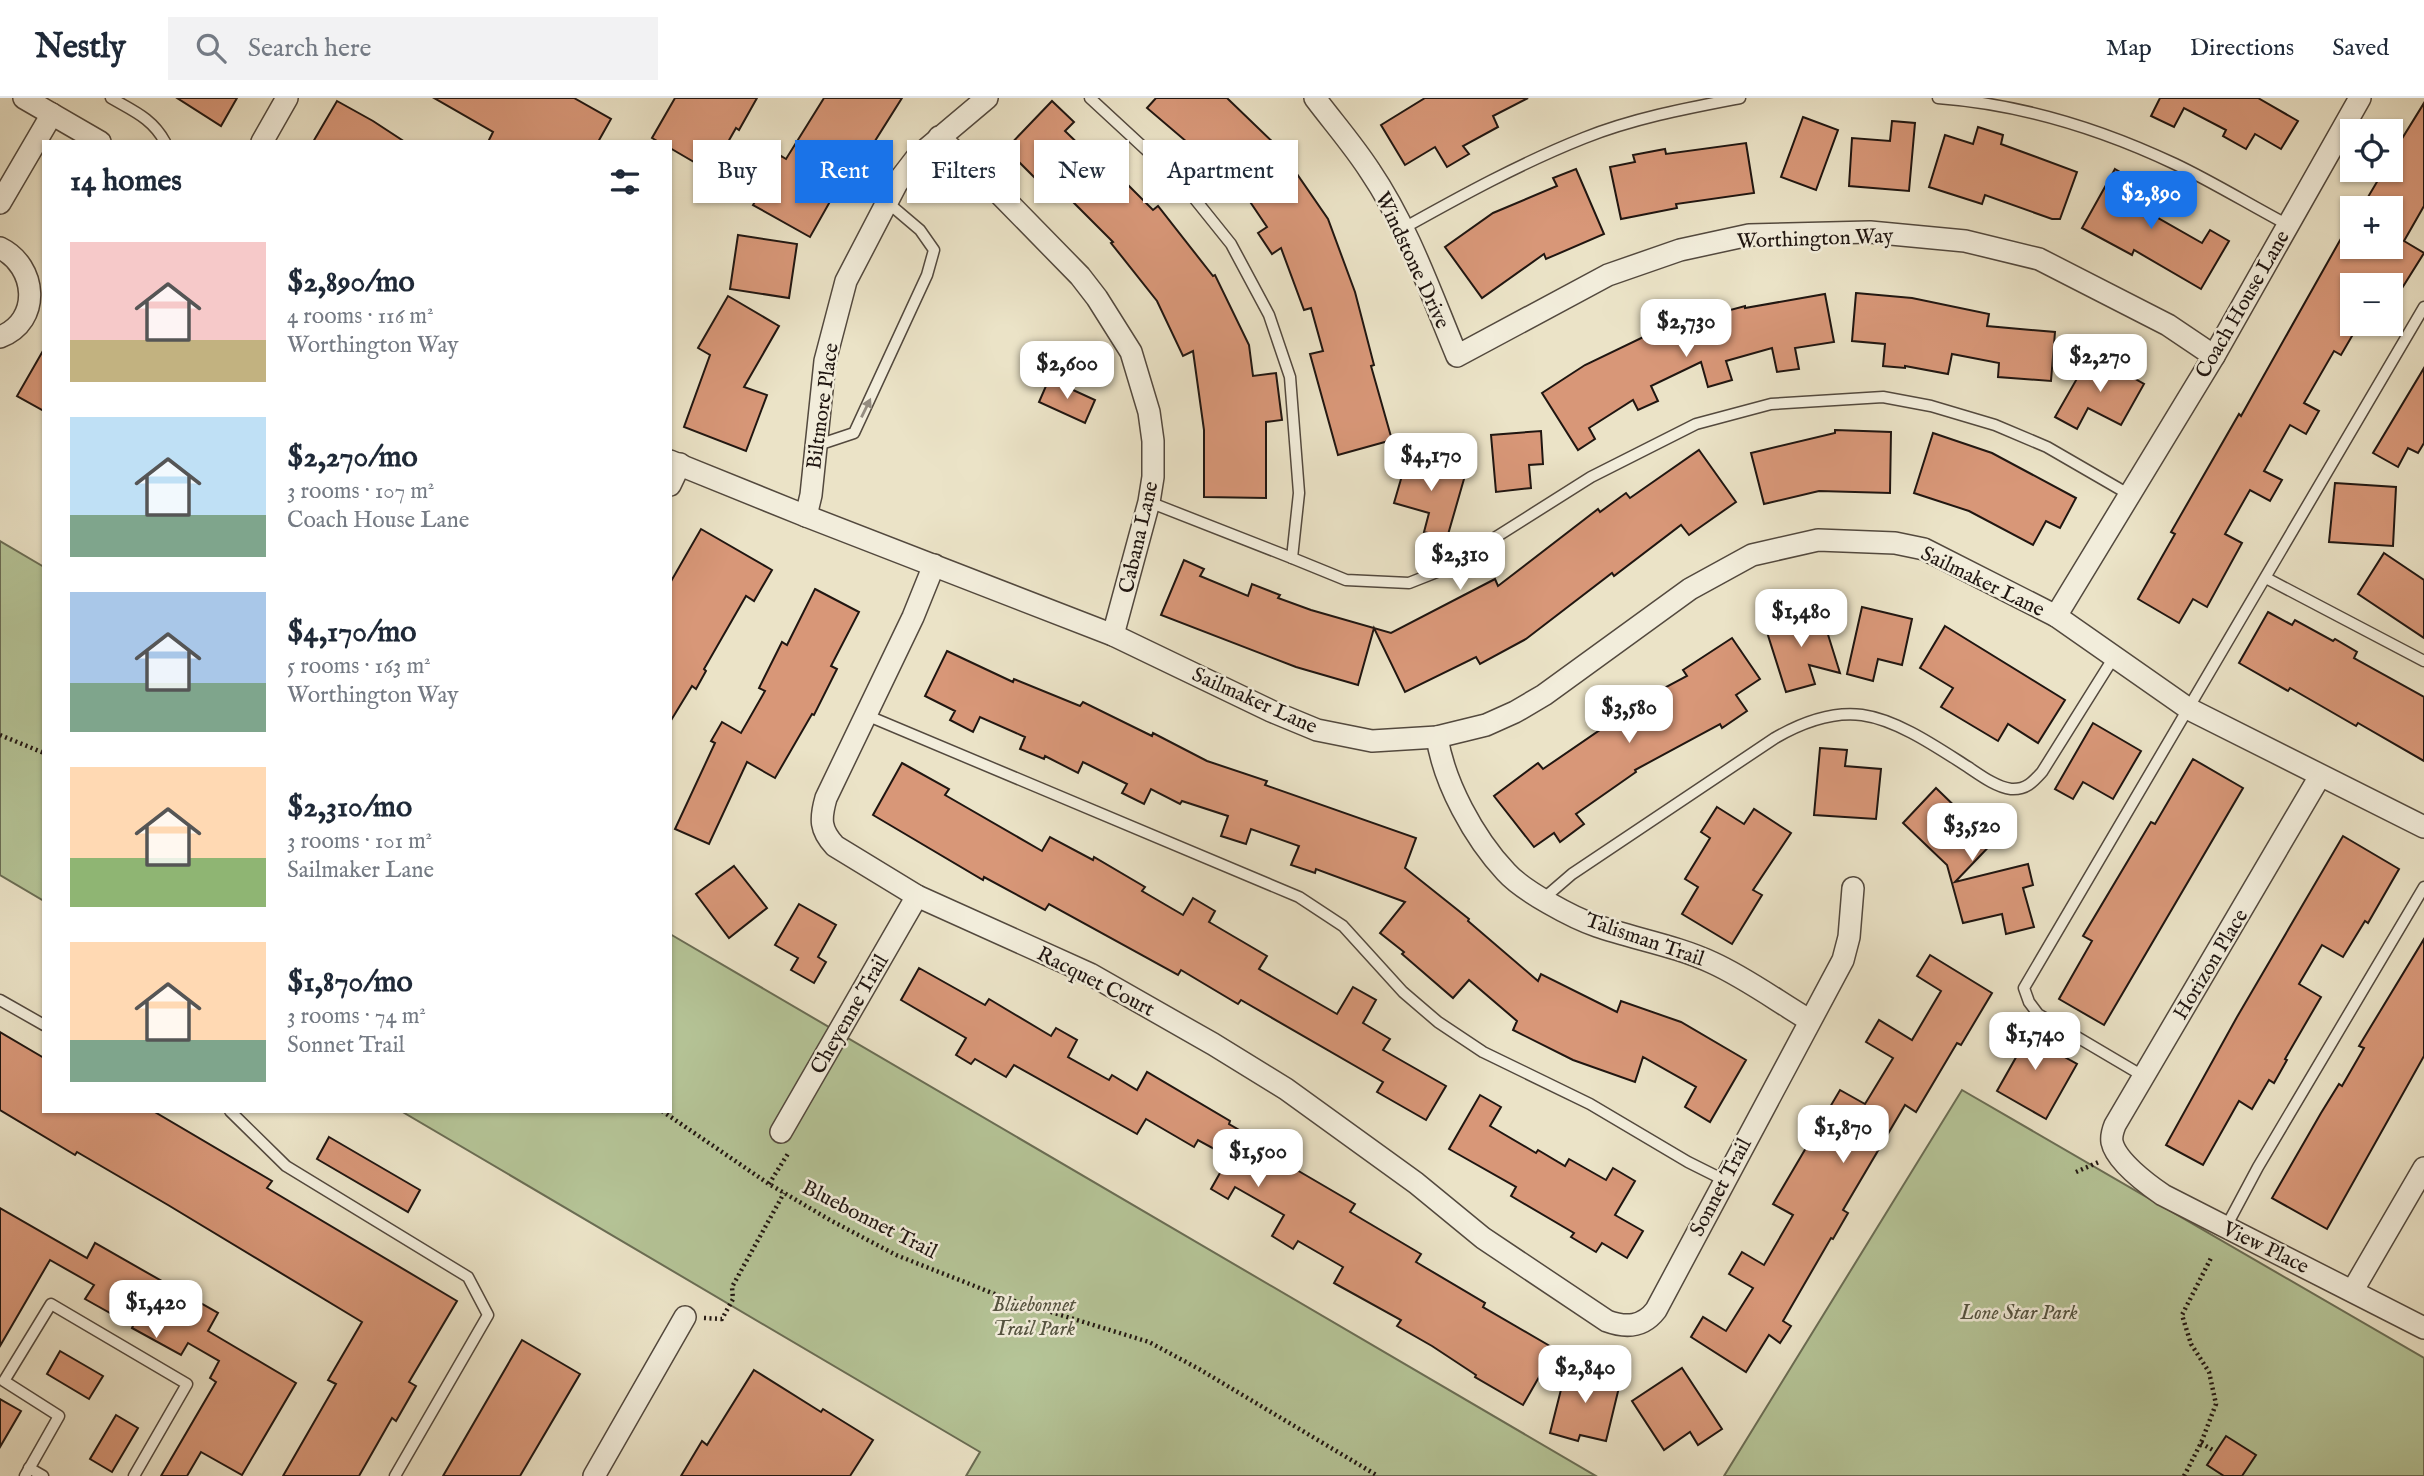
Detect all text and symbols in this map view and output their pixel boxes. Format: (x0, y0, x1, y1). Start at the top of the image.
search box (168, 17, 658, 80)
text: Nestly (35, 27, 126, 69)
icon: search (192, 29, 230, 67)
text: Search here (248, 32, 372, 65)
text: Map (2106, 33, 2152, 64)
text: Directions (2190, 33, 2294, 64)
text: Saved (2332, 33, 2389, 64)
map controls (2340, 119, 2403, 336)
button: locate (2340, 119, 2403, 182)
chip: Buy (693, 140, 781, 203)
chip: Rent (795, 140, 893, 203)
chip: Filters (907, 140, 1020, 203)
chip: New (1034, 140, 1129, 203)
chip: Apartment (1143, 140, 1298, 203)
text: 14 homes (70, 163, 182, 201)
icon: filters (606, 163, 644, 201)
pin: $2,890 (2094, 172, 2208, 231)
text: $2,890 (2121, 179, 2181, 208)
street label: Windstone Drive (1368, 188, 1455, 334)
button: + (2340, 196, 2403, 259)
street label: Worthington Way (1736, 223, 1894, 256)
street label: Coach House Lane (2190, 226, 2297, 384)
text: $2,890/mo (287, 264, 415, 302)
icon: home (126, 270, 210, 354)
button: − (2340, 273, 2403, 336)
pin: $2,730 (1629, 300, 1743, 359)
text: 4 rooms · 116 m² (287, 302, 434, 331)
text: $2,730 (1656, 307, 1716, 336)
text: Worthington Way (287, 331, 459, 360)
pin: $2,270 (2043, 334, 2157, 394)
street label: Biltmore Place (801, 341, 846, 471)
pin: $2,600 (1010, 342, 1124, 401)
text: $2,270 (2069, 342, 2131, 371)
text: $2,600 (1036, 349, 1098, 378)
one-way arrow (860, 398, 871, 418)
pin: $4,170 (1374, 434, 1488, 493)
text: $2,270/mo (287, 439, 418, 477)
text: $4,170 (1400, 441, 1462, 470)
icon: home (126, 445, 210, 529)
text: 3 rooms · 107 m² (287, 477, 435, 506)
street label: Cabana Lane (1113, 478, 1166, 596)
text: Coach House Lane (287, 506, 469, 535)
pin: $2,310 (1403, 532, 1517, 592)
text: $2,310 (1431, 540, 1489, 569)
street label: Sailmaker Lane (1916, 541, 2049, 624)
pin: $1,480 (1744, 589, 1858, 649)
text: $1,480 (1771, 597, 1831, 626)
text: $4,170/mo (287, 614, 417, 652)
icon: home (126, 620, 210, 704)
text: 5 rooms · 163 m² (287, 652, 431, 681)
street label: Sailmaker Lane (1188, 662, 1322, 741)
text: Worthington Way (287, 681, 459, 710)
pin: $3,580 (1572, 686, 1686, 745)
text: $3,580 (1601, 693, 1657, 722)
text: $2,310/mo (287, 789, 412, 827)
icon: home (126, 795, 210, 879)
pin: $3,520 (1915, 804, 2029, 863)
text: $3,520 (1943, 811, 2001, 840)
text: 3 rooms · 101 m² (287, 827, 432, 856)
text: Sailmaker Lane (287, 856, 434, 885)
street label: Horizon Place (2168, 904, 2255, 1025)
street label: Talisman Trail (1581, 907, 1708, 974)
street label: Racquet Court (1032, 941, 1159, 1024)
street label: Cheyenne Trail (805, 950, 896, 1079)
text: $1,870/mo (287, 964, 413, 1002)
icon: home (126, 970, 210, 1054)
text: 3 rooms · 74 m² (287, 1002, 426, 1031)
pin: $1,740 (1978, 1012, 2092, 1072)
text: $1,740 (2005, 1020, 2065, 1049)
text: Sonnet Trail (287, 1031, 405, 1060)
pin: $1,870 (1786, 1105, 1900, 1165)
text: $1,870 (1814, 1113, 1872, 1142)
pin: $1,500 (1201, 1130, 1315, 1189)
street label: Sonnet Trail (1684, 1134, 1759, 1242)
text: $1,500 (1229, 1137, 1287, 1166)
street label: Bluebonnet Trail (797, 1175, 942, 1266)
street label: View Place (2217, 1215, 2313, 1281)
pin: $1,420 (99, 1280, 213, 1340)
text: $1,420 (125, 1288, 187, 1317)
park label: Bluebonnet Trail Park (992, 1292, 1077, 1343)
park label: Lone Star Park (1959, 1300, 2078, 1327)
pin: $2,840 (1528, 1346, 1642, 1405)
text: $2,840 (1554, 1353, 1616, 1382)

